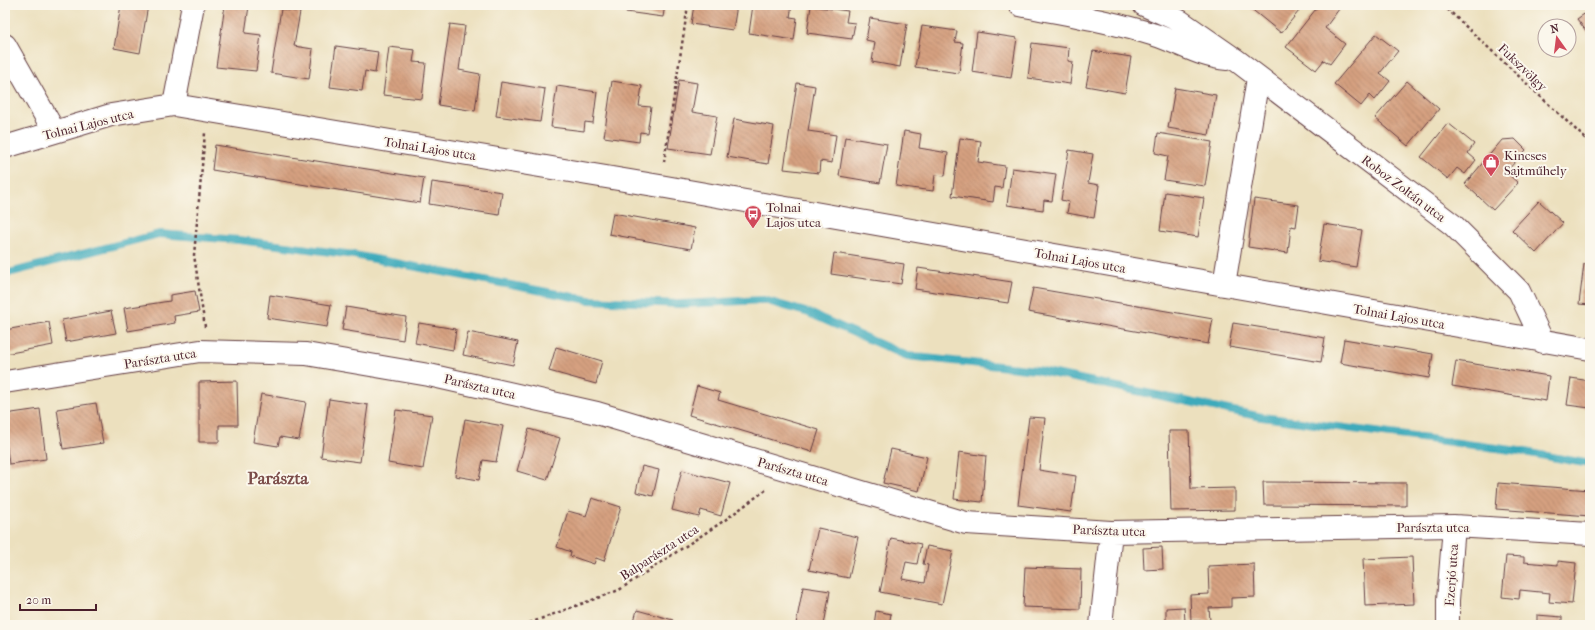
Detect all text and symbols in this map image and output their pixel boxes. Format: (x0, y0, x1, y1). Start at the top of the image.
north arrow (1537, 18, 1577, 58)
text: N (1549, 21, 1561, 36)
street label: Fukszvölgy (1495, 41, 1551, 95)
street label: Tolnai Lajos utca (41, 106, 136, 143)
street label: Tolnai Lajos utca (383, 134, 478, 163)
place label: Kincses Sajtműhely (1504, 148, 1568, 178)
street label: Roboz Zoltán utca (1359, 152, 1449, 225)
shop icon: Kincses Sajtműhely (1481, 152, 1501, 177)
place label: Tolnai Lajos utca (766, 200, 822, 230)
bus stop icon: Tolnai Lajos utca (743, 204, 763, 229)
street label: Tolnai Lajos utca (1033, 245, 1128, 276)
street label: Tolnai Lajos utca (1352, 301, 1447, 332)
street label: Parászta utca (123, 345, 198, 372)
street label: Parászta utca (443, 371, 518, 402)
street label: Parászta utca (756, 454, 831, 489)
district label: Parászta (248, 468, 310, 488)
street label: Parászta utca (1397, 520, 1470, 535)
street label: Balparászta utca (617, 521, 702, 583)
street label: Parászta utca (1072, 522, 1147, 539)
street label: Ezerjó utca (1442, 542, 1461, 607)
scale bar (20, 586, 96, 612)
text: 20 m (26, 593, 51, 607)

